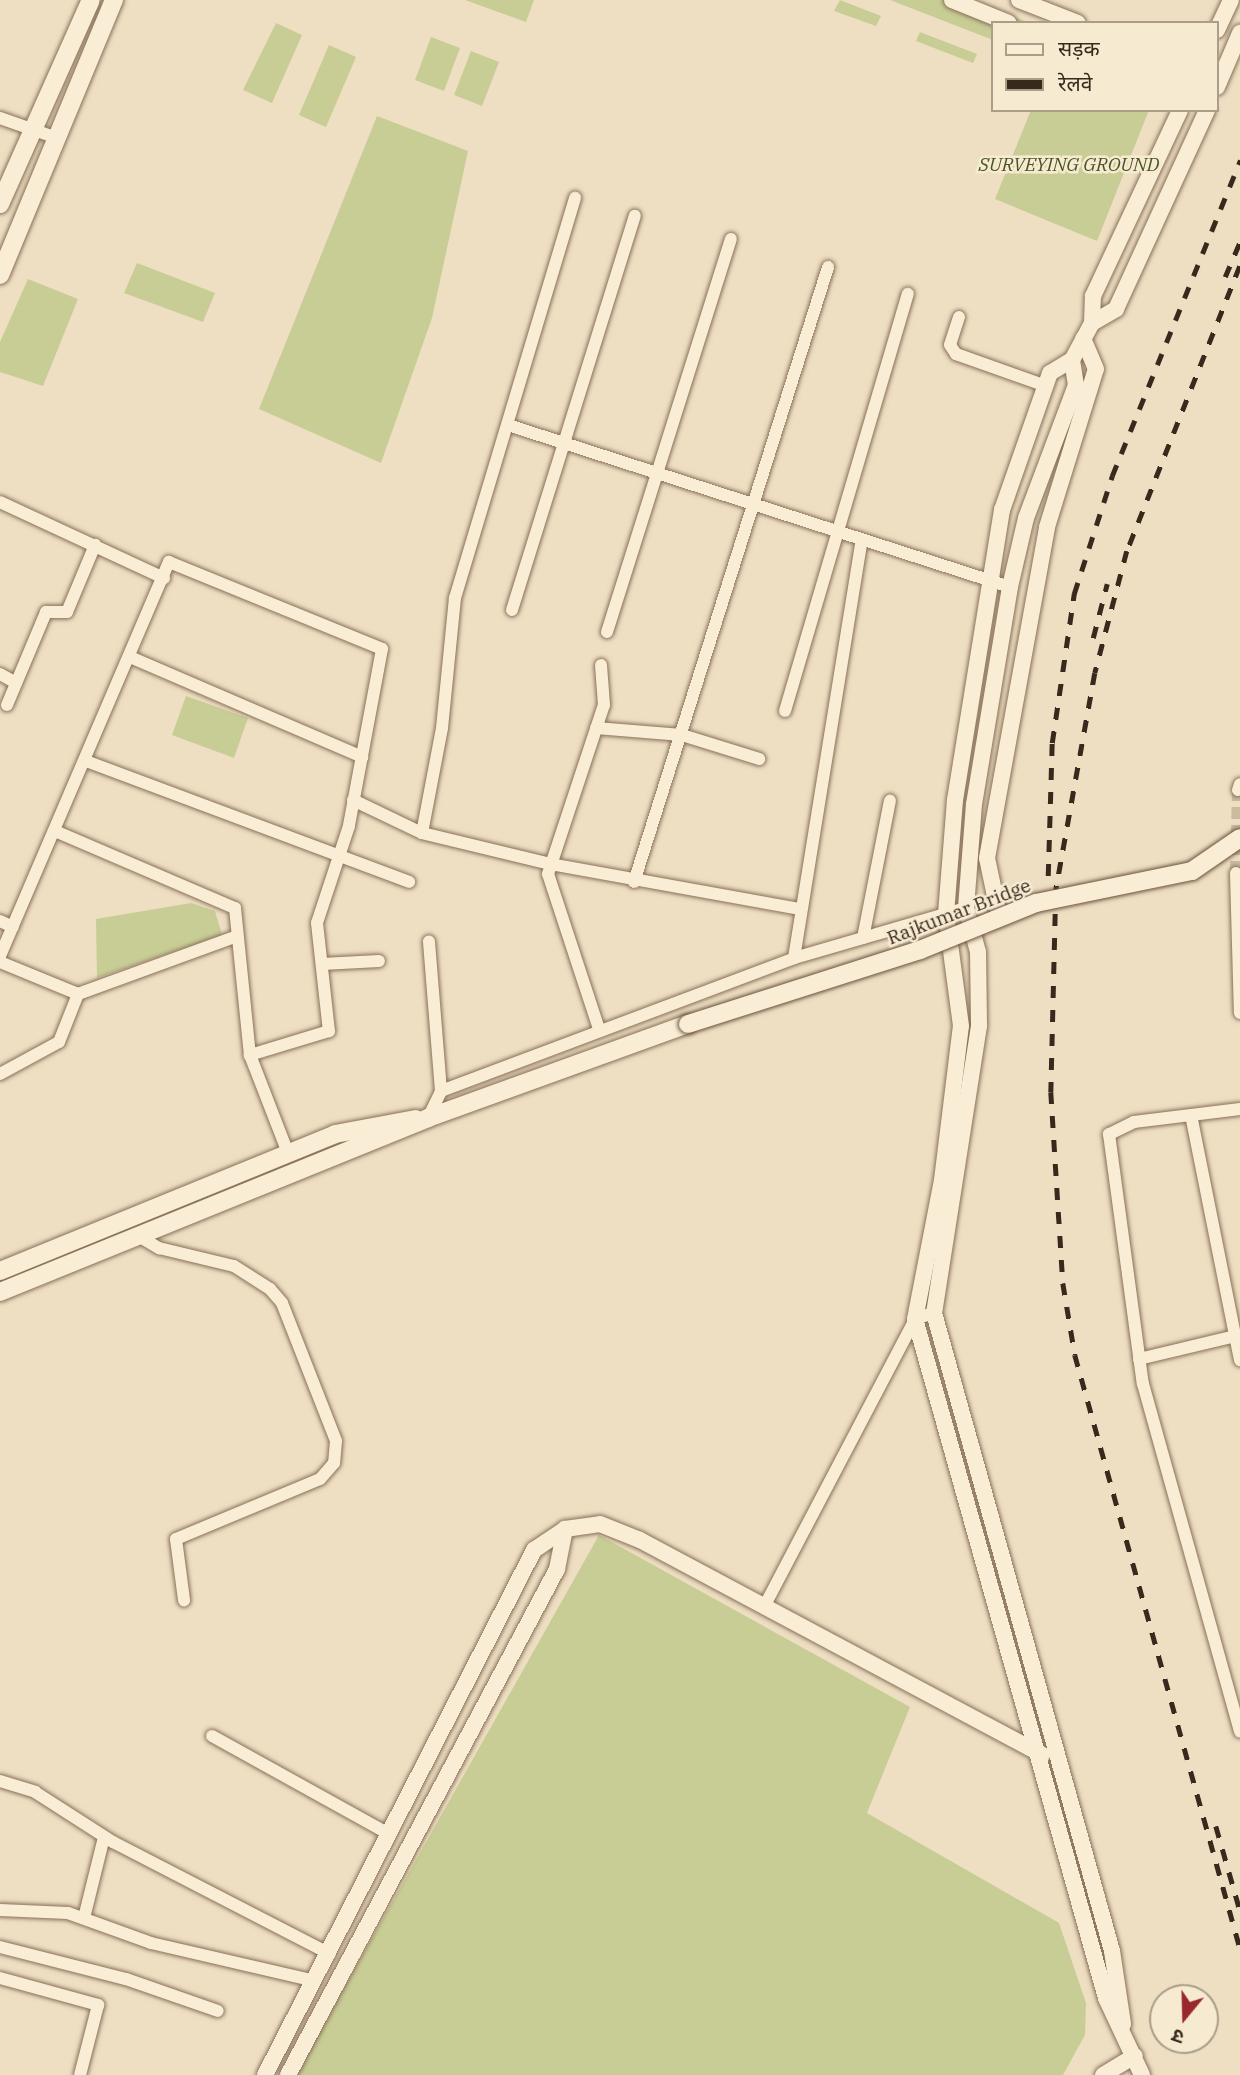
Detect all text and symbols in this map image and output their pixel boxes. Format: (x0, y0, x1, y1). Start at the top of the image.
legend (992, 21, 1219, 112)
text: सड़क (1058, 34, 1100, 62)
text: रेलवे (1058, 69, 1093, 97)
park label: SURVEYING GROUND (979, 154, 1159, 176)
street label: Rajkumar Bridge (884, 874, 1034, 950)
north arrow (1149, 1984, 1219, 2054)
text: उ (1169, 2024, 1187, 2050)

